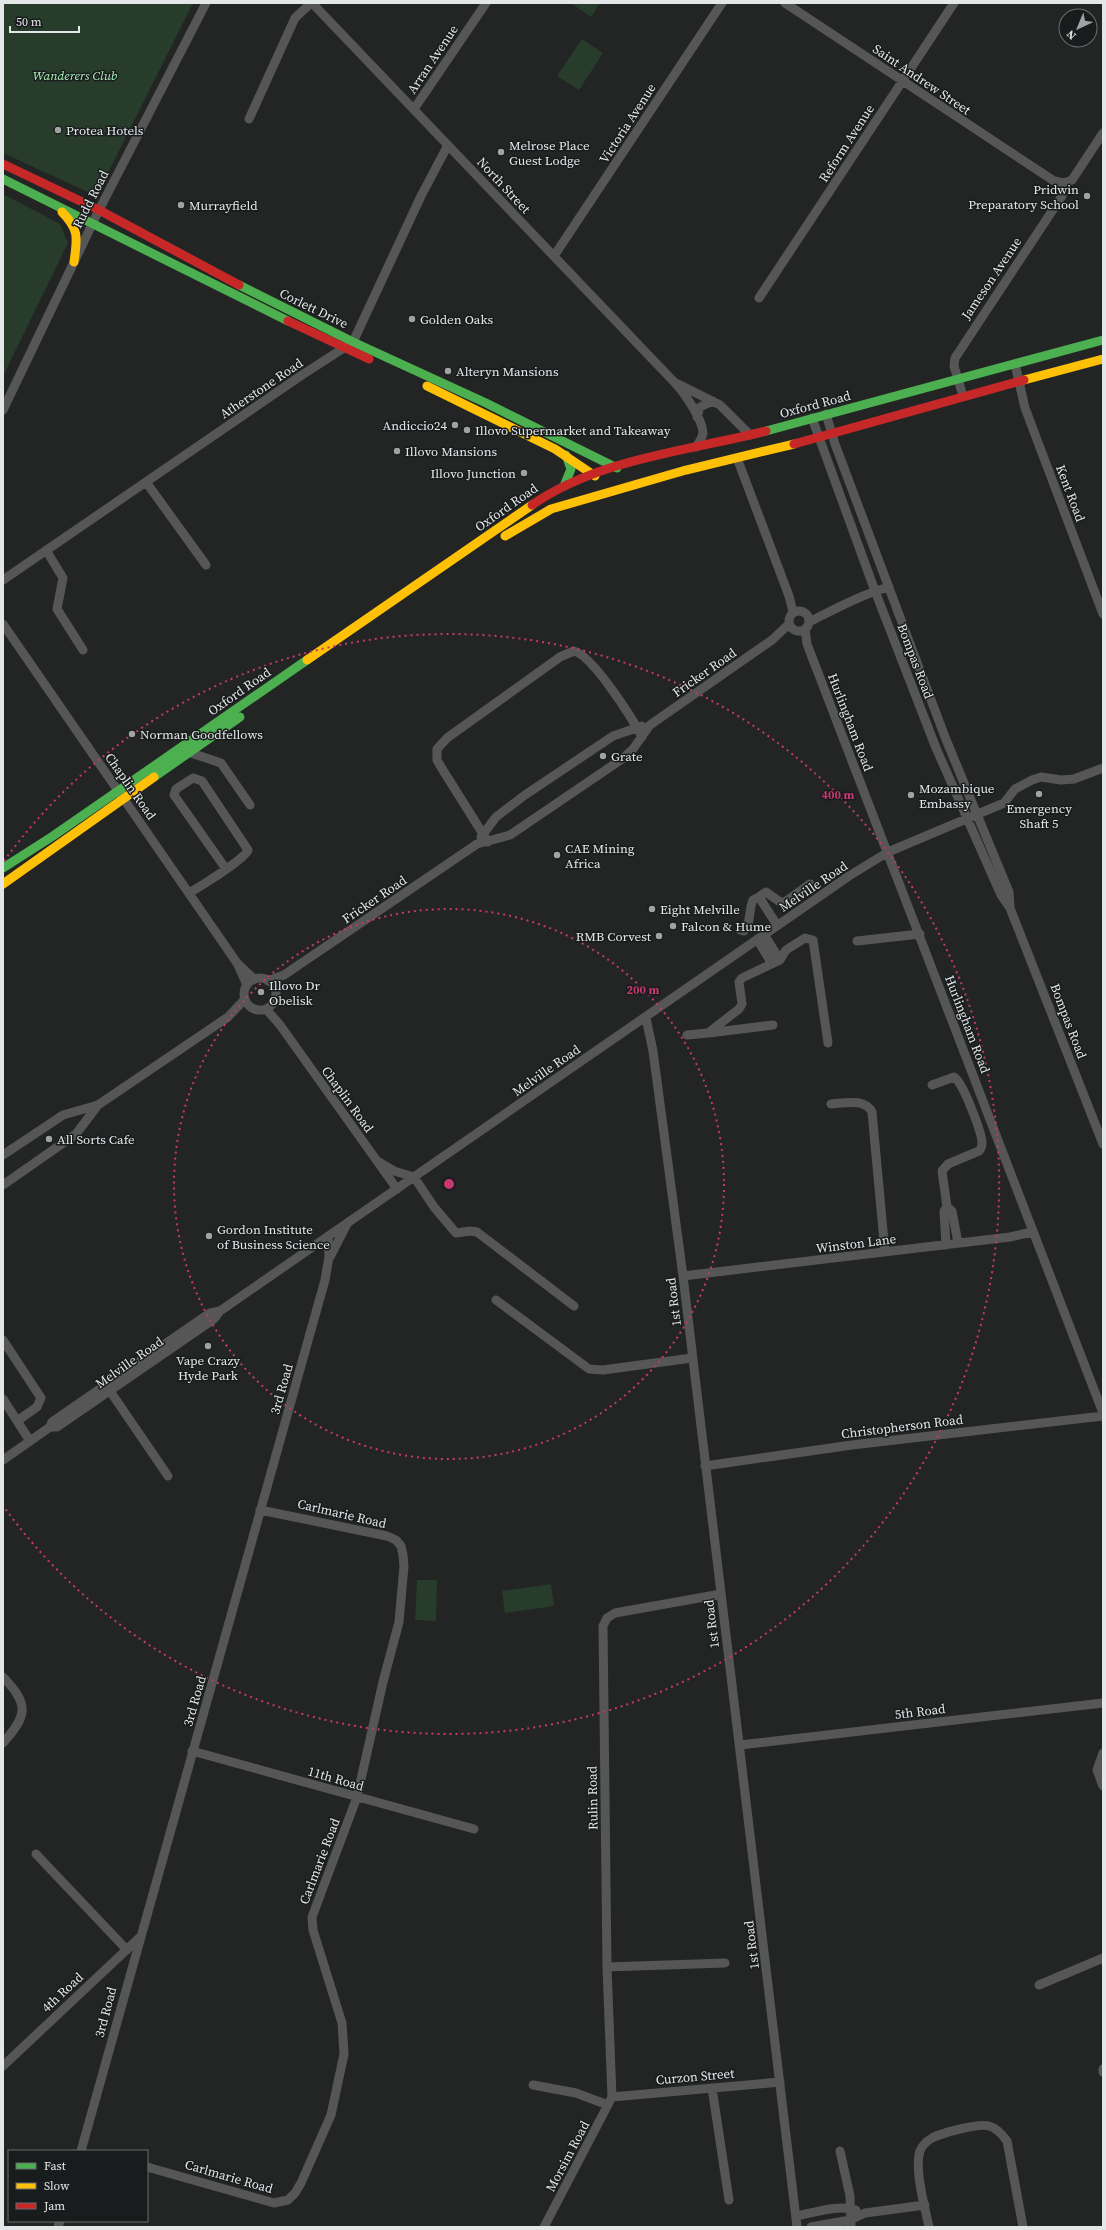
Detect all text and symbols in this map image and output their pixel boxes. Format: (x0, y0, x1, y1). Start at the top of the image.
scale bar (10, 8, 79, 34)
north arrow (1058, 8, 1098, 48)
text: 50 m (16, 14, 42, 30)
street label: Arran Avenue (403, 21, 462, 97)
text: N (1063, 27, 1079, 43)
street label: Saint Andrew Street (869, 40, 975, 119)
park label: Wanderers Club (33, 67, 118, 84)
street label: Victoria Avenue (595, 80, 660, 166)
street label: Reform Avenue (815, 101, 878, 185)
place label: Protea Hotels (66, 122, 144, 139)
marker: Protea Hotels (53, 125, 63, 135)
place label: Melrose Place Guest Lodge (509, 137, 590, 169)
marker: Melrose Place Guest Lodge (496, 147, 506, 157)
street label: North Street (473, 154, 535, 218)
street label: Rudd Road (69, 167, 113, 231)
place label: Pridwin Preparatory School (968, 181, 1079, 213)
marker: Pridwin Preparatory School (1082, 191, 1092, 201)
place label: Murrayfield (189, 197, 258, 214)
marker: Murrayfield (176, 200, 186, 210)
street label: Jameson Avenue (957, 234, 1025, 324)
street label: Corlett Drive (277, 285, 351, 333)
place label: Golden Oaks (420, 311, 493, 328)
marker: Golden Oaks (407, 314, 417, 324)
street label: Atherstone Road (217, 354, 307, 422)
place label: Alteryn Mansions (456, 363, 559, 380)
marker: Alteryn Mansions (443, 366, 453, 376)
street label: Oxford Road (778, 387, 853, 422)
place label: Andiccio24 (383, 417, 447, 434)
marker: Andiccio24 (450, 420, 460, 430)
place label: Illovo Supermarket and Takeaway (475, 422, 671, 439)
marker: Illovo Supermarket and Takeaway (462, 425, 472, 435)
place label: Illovo Mansions (405, 443, 498, 460)
marker: Illovo Mansions (392, 446, 402, 456)
street label: Kent Road (1052, 462, 1089, 525)
place label: Illovo Junction (430, 465, 516, 482)
marker: Illovo Junction (519, 468, 529, 478)
street label: Oxford Road (472, 479, 541, 535)
street label: Bompas Road (893, 621, 938, 702)
street label: Fricker Road (669, 644, 740, 701)
street label: Oxford Road (205, 663, 274, 719)
street label: Hurlingham Road (824, 671, 877, 774)
place label: Norman Goodfellows (140, 726, 263, 743)
marker: Norman Goodfellows (127, 729, 137, 739)
place label: Grate (611, 748, 643, 765)
street label: Chaplin Road (101, 749, 160, 824)
marker: Grate (598, 751, 608, 761)
place label: Mozambique Embassy (919, 780, 995, 812)
text: 400 m (822, 787, 855, 803)
marker: Emergency Shaft 5 (1034, 789, 1044, 799)
marker: Mozambique Embassy (906, 790, 916, 800)
place label: Emergency Shaft 5 (1006, 800, 1072, 832)
place label: CAE Mining Africa (565, 840, 635, 872)
marker: CAE Mining Africa (552, 850, 562, 860)
street label: Melville Road (776, 857, 851, 916)
street label: Fricker Road (339, 871, 410, 927)
place label: Eight Melville (660, 901, 740, 918)
marker: Eight Melville (647, 904, 657, 914)
place label: Falcon & Hume (681, 918, 772, 935)
marker: Falcon & Hume (668, 921, 678, 931)
place label: RMB Corvest (576, 928, 652, 945)
marker: RMB Corvest (654, 931, 664, 941)
street label: Hurlingham Road (941, 973, 994, 1076)
place label: Illovo Dr Obelisk (269, 977, 320, 1009)
street label: Bompas Road (1046, 981, 1091, 1062)
text: 200 m (627, 982, 660, 998)
marker: Illovo Dr Obelisk (256, 987, 266, 997)
street label: Melville Road (509, 1040, 584, 1100)
street label: Chaplin Road (318, 1063, 378, 1136)
place label: All Sorts Cafe (57, 1131, 135, 1148)
marker: All Sorts Cafe (44, 1134, 54, 1144)
centre of rings (442, 1177, 456, 1191)
place label: Gordon Institute of Business Science (217, 1221, 330, 1253)
street label: Winston Lane (815, 1230, 898, 1257)
marker: Gordon Institute of Business Science (204, 1231, 214, 1241)
street label: 1st Road (662, 1276, 685, 1327)
street label: Melville Road (92, 1332, 167, 1392)
marker: Vape Crazy Hyde Park (203, 1341, 213, 1351)
place label: Vape Crazy Hyde Park (176, 1352, 240, 1384)
street label: 3rd Road (266, 1361, 297, 1416)
street label: Christopherson Road (840, 1411, 965, 1442)
street label: Carlmarie Road (296, 1495, 389, 1532)
street label: 1st Road (700, 1598, 723, 1649)
street label: 3rd Road (179, 1673, 210, 1728)
street label: 5th Road (894, 1700, 947, 1723)
street label: 11th Road (306, 1762, 366, 1795)
street label: Rulin Road (583, 1765, 602, 1830)
street label: Carlmarie Road (295, 1815, 344, 1907)
street label: 1st Road (740, 1919, 763, 1970)
street label: 4th Road (38, 1968, 87, 2016)
street label: 3rd Road (91, 1984, 121, 2039)
street label: Curzon Street (655, 2065, 736, 2088)
street label: Morsim Road (542, 2117, 593, 2195)
legend (8, 2150, 148, 2222)
street label: Carlmarie Road (183, 2156, 275, 2197)
text: Fast (44, 2158, 66, 2174)
text: Slow (44, 2178, 70, 2194)
text: Jam (43, 2198, 65, 2214)

